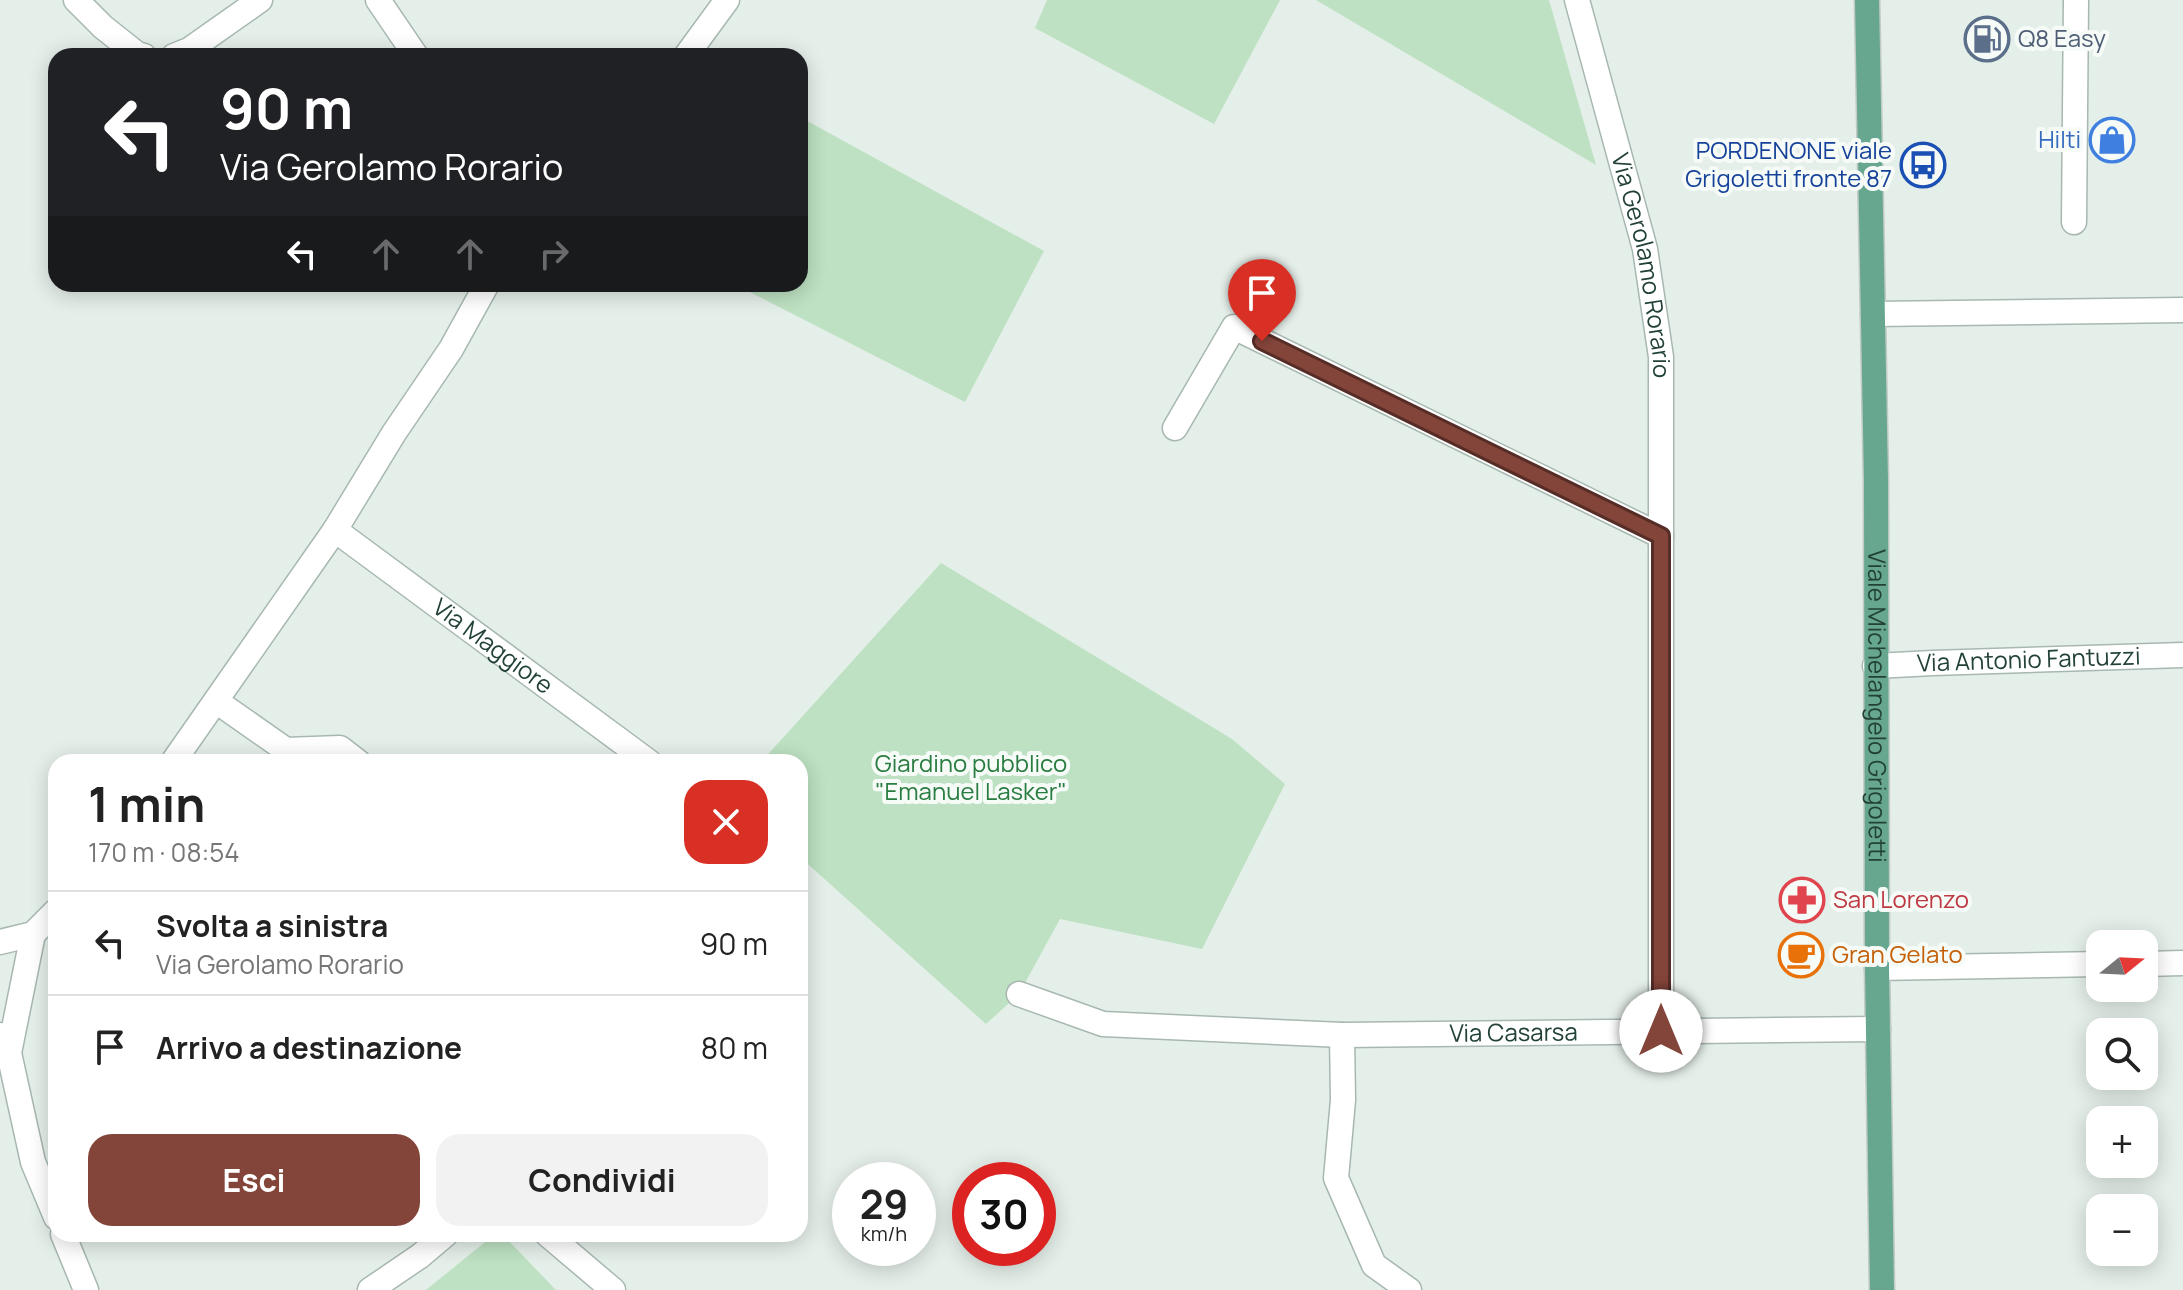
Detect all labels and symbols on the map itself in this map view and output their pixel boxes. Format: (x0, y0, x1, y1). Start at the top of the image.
fuel station icon: Q8 Easy (1963, 15, 2011, 63)
place label: Q8 Easy (2018, 21, 2106, 54)
shop icon: Hilti (2088, 116, 2136, 164)
place label: Hilti (2038, 122, 2081, 155)
place label: PORDENONE viale Grigoletti fronte 87 (1685, 133, 1892, 194)
bus stop icon: PORDENONE viale Grigoletti fronte 87 (1899, 141, 1947, 189)
street label: Via Gerolamo Rorario (1605, 149, 1679, 378)
pin (1228, 259, 1296, 341)
street label: Viale Michelangelo Grigoletti (1861, 549, 1895, 863)
street label: Via Maggiore (427, 590, 560, 701)
street label: Via Antonio Fantuzzi (1916, 638, 2141, 679)
park label: Giardino pubblico "Emanuel Lasker" (875, 746, 1067, 807)
pharmacy icon: San Lorenzo (1778, 876, 1826, 924)
place label: San Lorenzo (1833, 882, 1969, 915)
north arrow (2086, 930, 2158, 1002)
cafe icon: Gran Gelato (1777, 931, 1825, 979)
place label: Gran Gelato (1832, 937, 1963, 970)
position arrow (1619, 989, 1703, 1073)
street label: Via Casarsa (1449, 1014, 1578, 1049)
speed limit sign: 30 (952, 1162, 1056, 1266)

